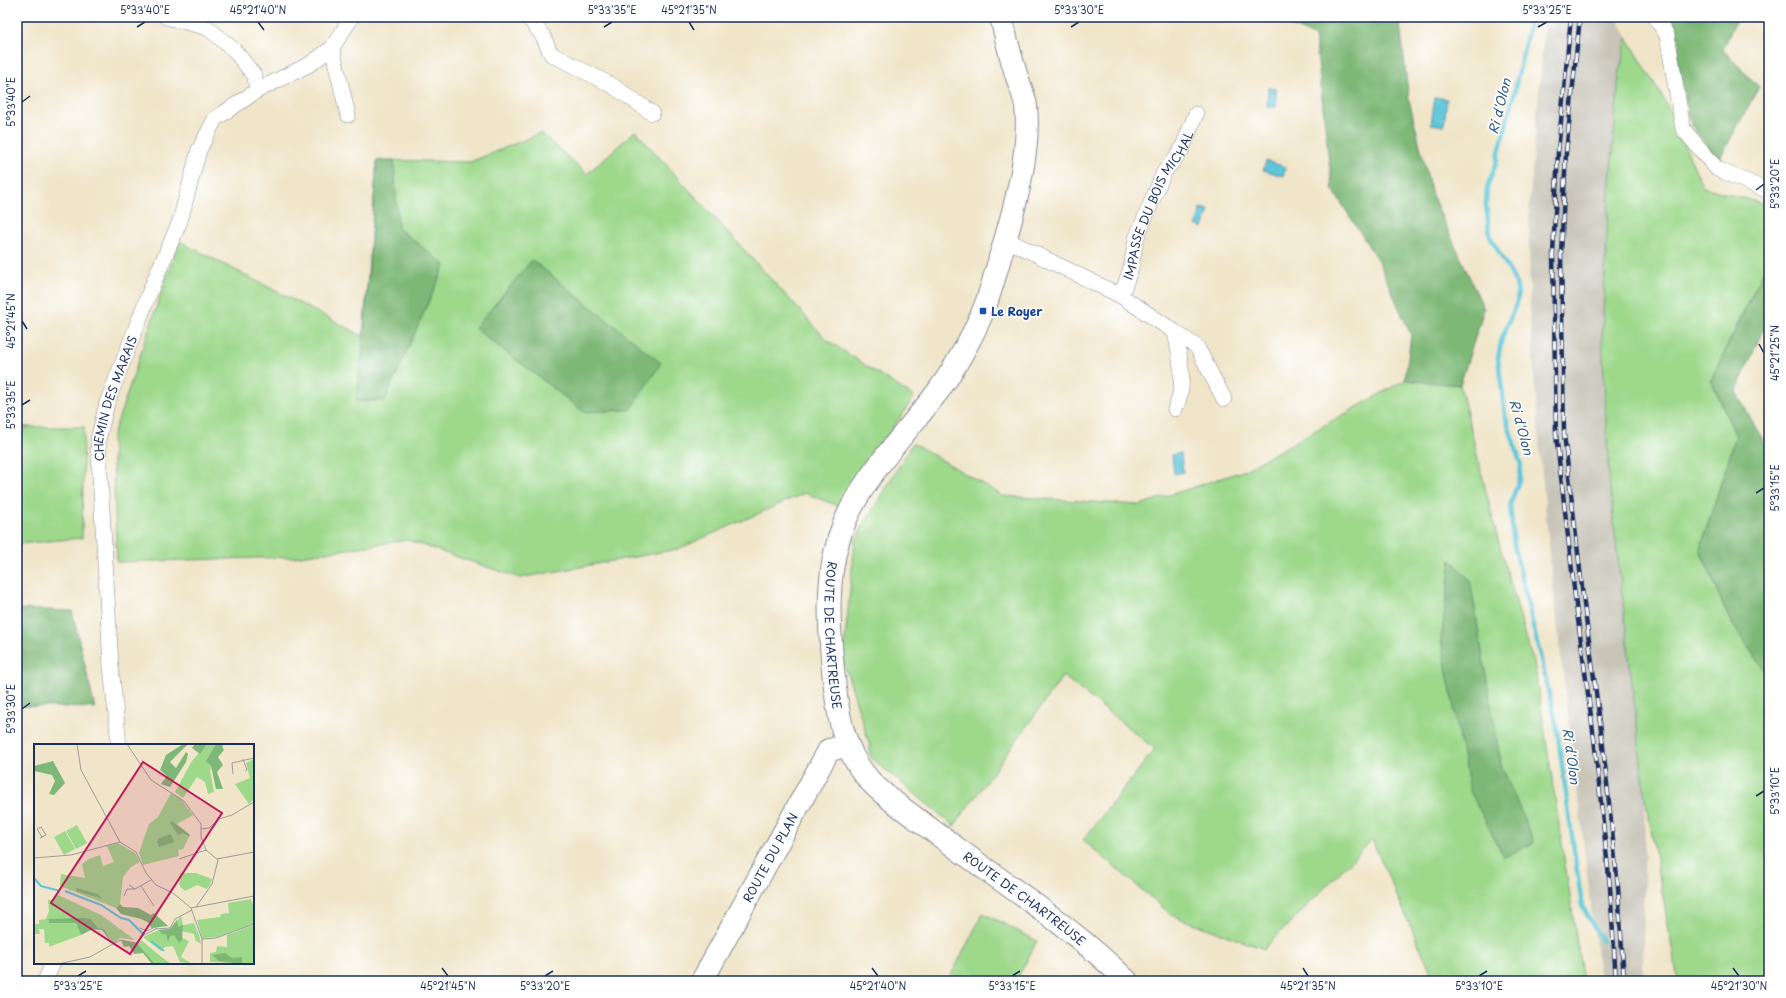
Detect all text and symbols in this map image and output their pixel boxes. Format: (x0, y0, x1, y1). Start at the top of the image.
text: 5°33'40"E (120, 2, 170, 17)
text: 45°21'40"N (230, 2, 286, 17)
text: 5°33'35"E (587, 2, 637, 17)
text: 45°21'35"N (661, 2, 717, 17)
text: 5°33'30"E (1054, 2, 1104, 17)
text: 5°33'25"E (1522, 2, 1572, 17)
water label: Ri d'Olon (1483, 75, 1515, 136)
text: 5°33'40"E (3, 77, 18, 127)
street label: IMPASSE DU BOIS MICHAL (1119, 128, 1197, 282)
text: 5°33'20"E (1767, 159, 1782, 209)
text: 45°21'45"N (3, 293, 18, 349)
place label: Le Royer (991, 302, 1043, 320)
marker: Le Royer (978, 306, 988, 316)
text: 45°21'25"N (1767, 325, 1782, 381)
street label: CHEMIN DES MARAIS (89, 333, 141, 462)
text: 5°33'35"E (3, 380, 18, 430)
water label: Ri d'Olon (1505, 397, 1539, 458)
text: 5°33'15"E (1767, 464, 1782, 512)
street label: ROUTE DE CHARTREUSE (821, 560, 847, 711)
text: 5°33'30"E (3, 684, 18, 734)
water label: Ri d'Olon (1559, 727, 1585, 786)
inset map (34, 744, 254, 964)
text: 5°33'10"E (1767, 767, 1782, 815)
street label: ROUTE DU PLAN (738, 809, 802, 906)
street label: ROUTE DE CHARTREUSE (960, 847, 1090, 950)
text: 5°33'25"E (53, 978, 103, 993)
text: 45°21'45"N (420, 978, 476, 993)
text: 5°33'20"E (520, 978, 570, 993)
text: 45°21'40"N (850, 978, 906, 993)
text: 5°33'15"E (988, 978, 1036, 993)
text: 45°21'35"N (1280, 978, 1336, 993)
text: 5°33'10"E (1455, 978, 1503, 993)
text: 45°21'30"N (1711, 978, 1768, 993)

